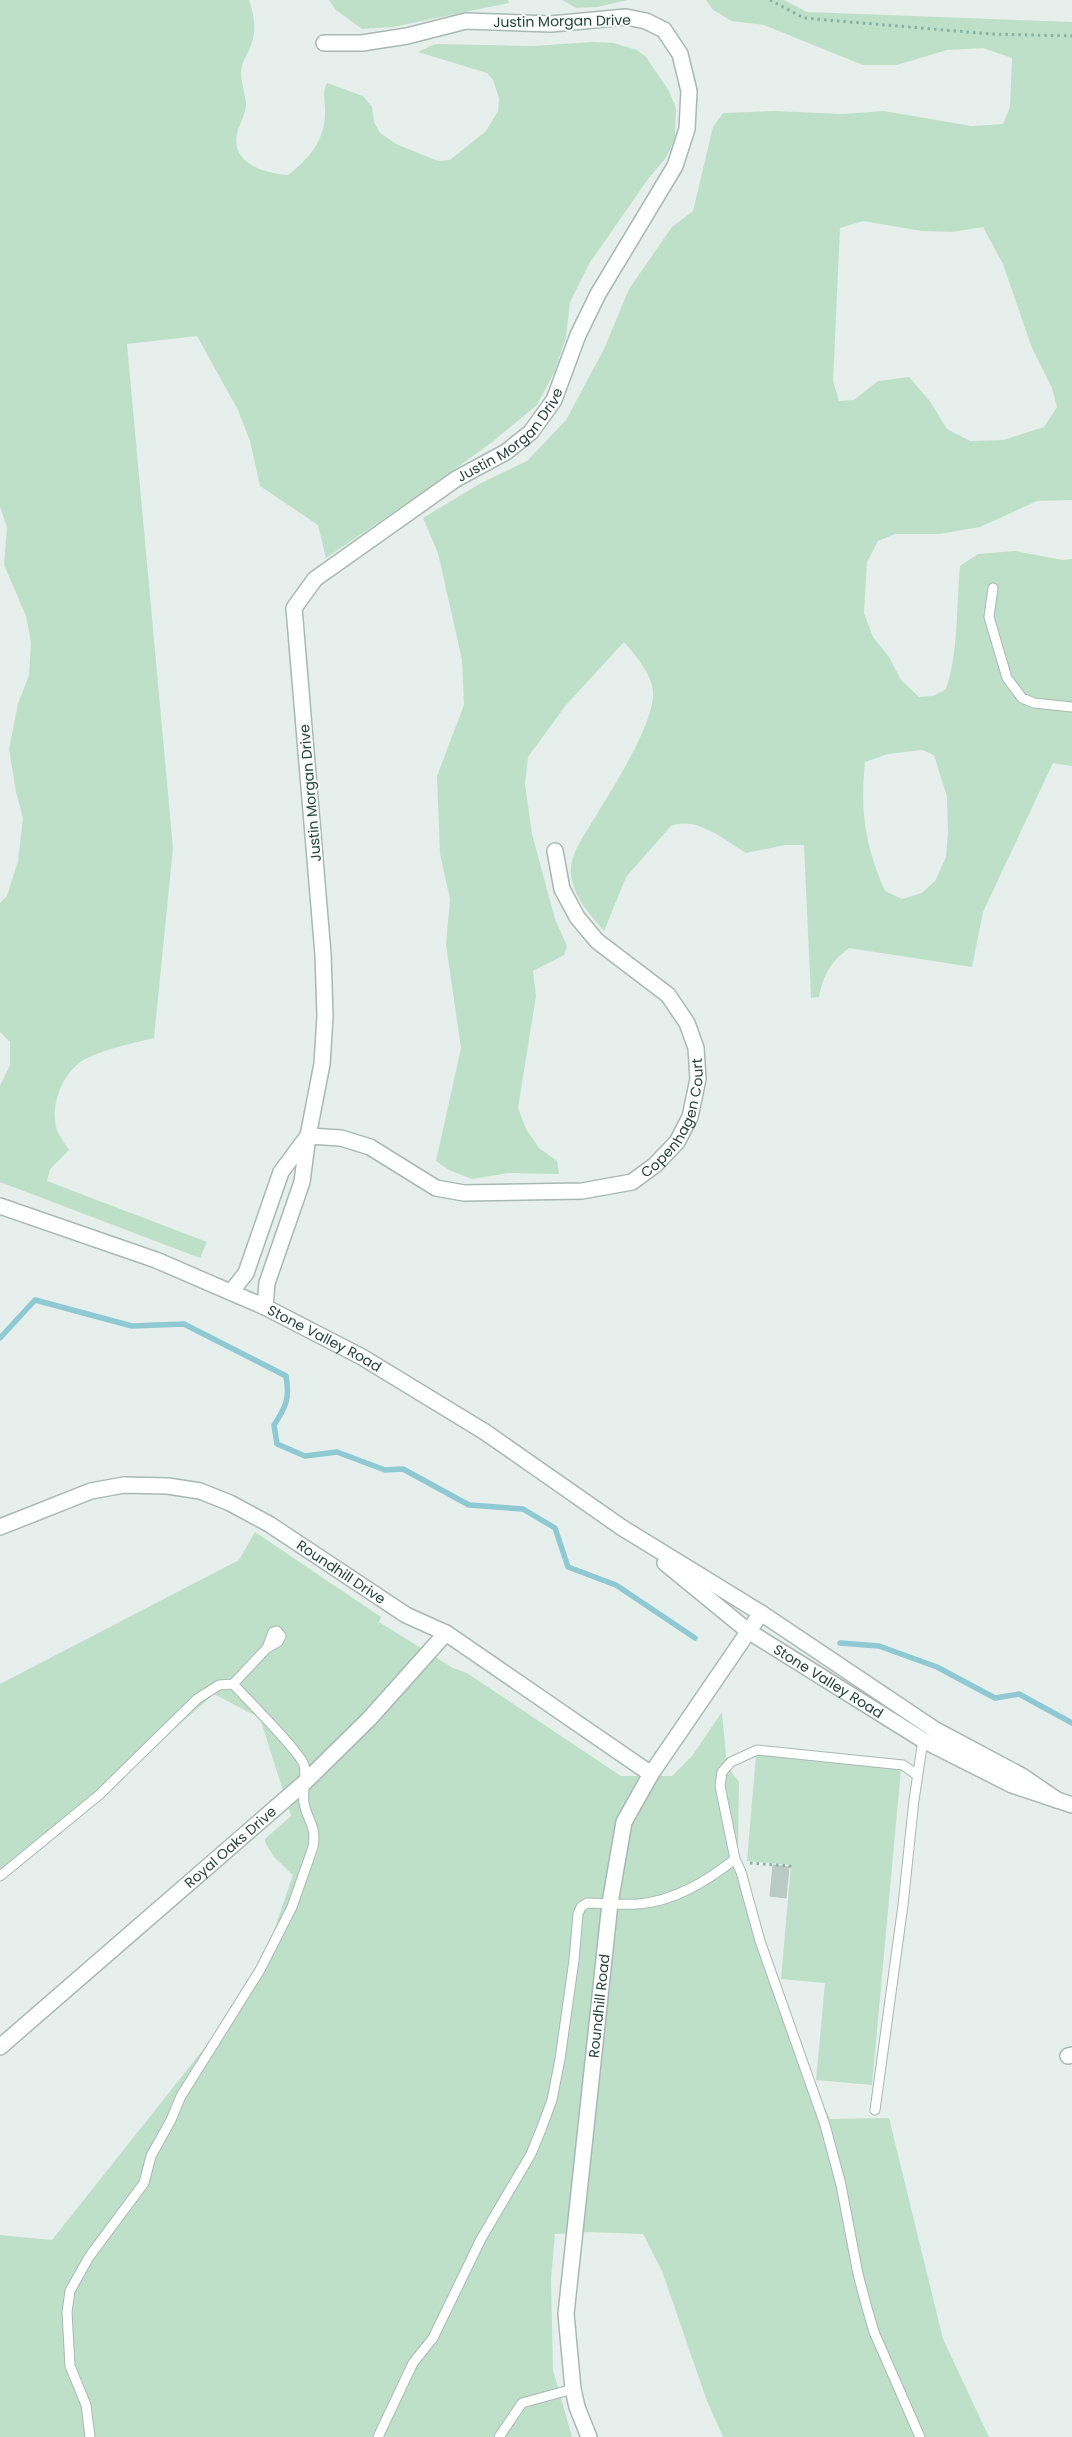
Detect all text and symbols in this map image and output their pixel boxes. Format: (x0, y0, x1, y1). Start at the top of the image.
street label: Justin Morgan Drive (493, 10, 631, 32)
street label: Justin Morgan Drive (453, 385, 568, 487)
street label: Justin Morgan Drive (294, 723, 326, 863)
street label: Copenhagen Court (636, 1058, 708, 1182)
street label: Stone Valley Road (264, 1300, 385, 1377)
street label: Roundhill Drive (293, 1535, 390, 1609)
street label: Stone Valley Road (769, 1639, 887, 1723)
street label: Royal Oaks Drive (180, 1801, 281, 1893)
street label: Roundhill Road (583, 1953, 614, 2059)

